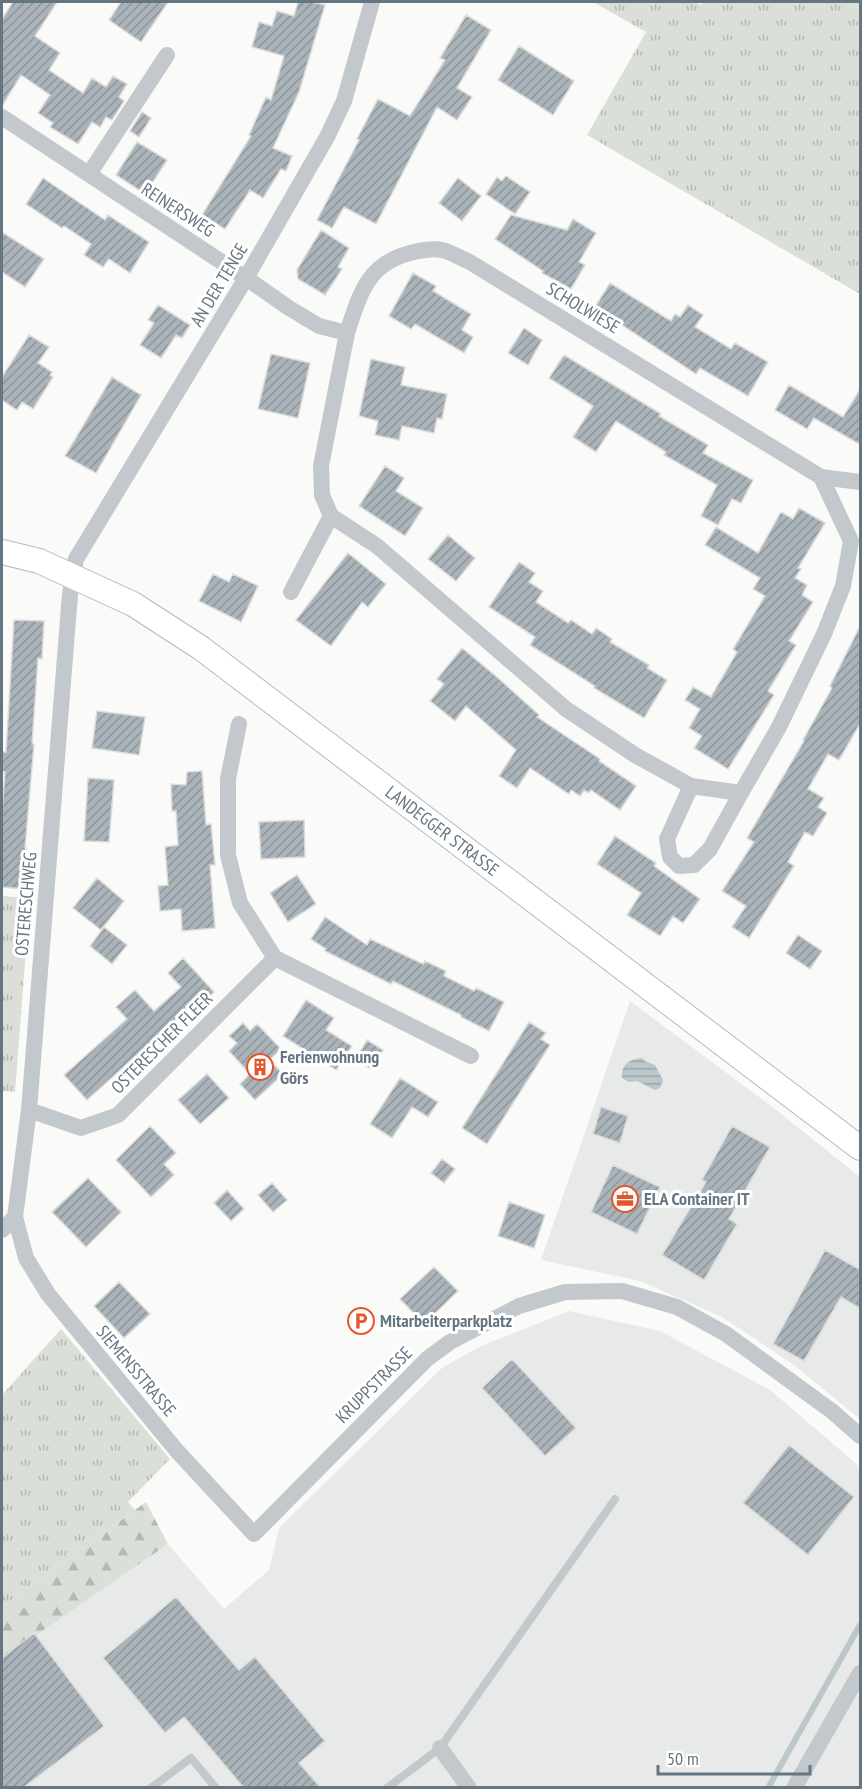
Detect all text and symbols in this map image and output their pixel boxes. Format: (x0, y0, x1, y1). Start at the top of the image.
street label: REINERSWEG (137, 177, 219, 242)
street label: AN DER TENGE (185, 239, 252, 331)
street label: SCHOLWIESE (542, 277, 624, 338)
street label: LANDEGGER STRASSE (381, 780, 504, 881)
street label: OSTERESCHWEG (10, 851, 42, 957)
street label: OSTERESCHER FLEER (106, 987, 218, 1098)
place label: Ferienwohnung Görs (280, 1045, 379, 1089)
building icon: Ferienwohnung Görs (245, 1052, 275, 1082)
office icon: ELA Container IT (610, 1184, 640, 1214)
place label: ELA Container IT (644, 1187, 750, 1210)
parking icon: Mitarbeiterparkplatz (346, 1306, 376, 1336)
place label: Mitarbeiterparkplatz (380, 1309, 512, 1332)
street label: SIEMENSSTRASSE (92, 1320, 181, 1421)
street label: KRUPPSTRASSE (331, 1342, 417, 1428)
scale bar (658, 1738, 810, 1776)
text: 50 m (667, 1747, 699, 1770)

